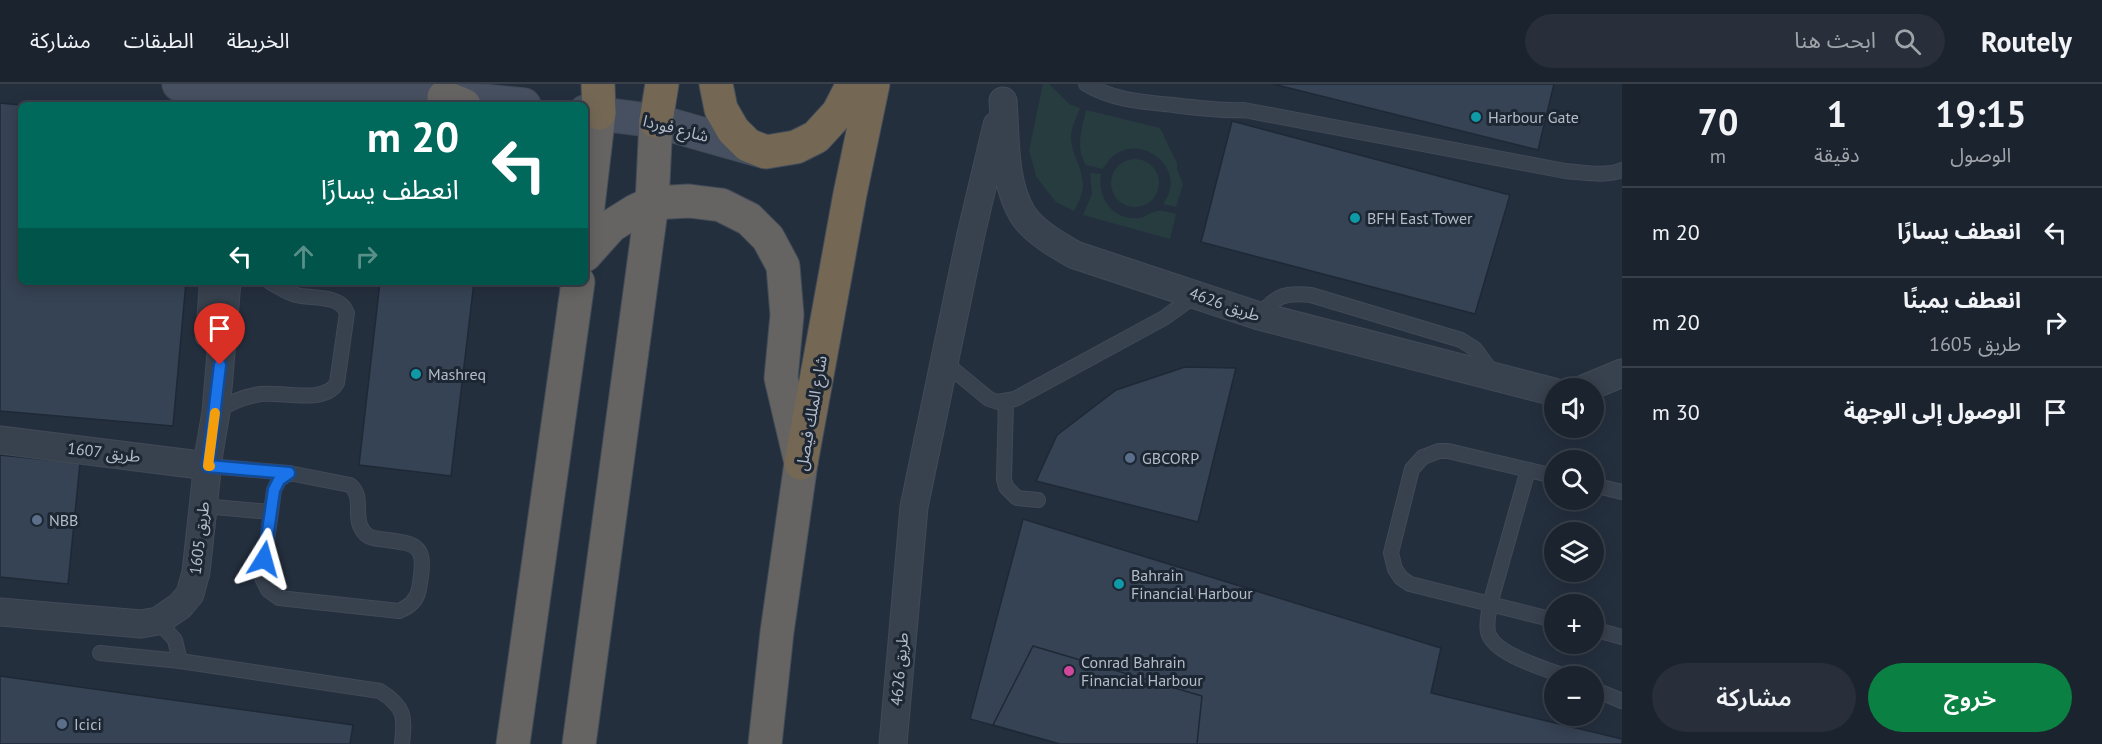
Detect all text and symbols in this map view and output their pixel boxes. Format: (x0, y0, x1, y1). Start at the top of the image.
search box (1525, 14, 1945, 68)
text: Routely (1981, 23, 2072, 60)
icon: search (1891, 25, 1924, 58)
text: ابحث هنا (1794, 26, 1876, 54)
text: مشاركة (30, 27, 91, 54)
text: الطبقات (124, 27, 194, 54)
text: الخريطة (227, 27, 290, 54)
text: 1 (1827, 90, 1847, 137)
text: 19:15 (1935, 90, 2026, 137)
text: 70 (1698, 98, 1738, 145)
place label: Harbour Gate (1488, 107, 1579, 127)
text: 20 m (367, 109, 459, 164)
street label: شارع فوردا (640, 110, 711, 149)
marker: Harbour Gate (1469, 110, 1483, 124)
icon: left (480, 126, 558, 204)
text: دقيقة (1814, 142, 1860, 168)
text: الوصول (1950, 142, 2011, 168)
text: m (1710, 143, 1726, 169)
text: انعطف يسارًا (321, 172, 459, 206)
place label: BFH East Tower (1367, 208, 1473, 228)
marker: BFH East Tower (1348, 211, 1362, 225)
icon: left (2039, 216, 2072, 249)
text: انعطف يسارًا (1897, 217, 2021, 245)
text: 20 m (1652, 218, 1700, 246)
icon: left (224, 240, 257, 273)
icon: ahead (287, 240, 320, 273)
icon: right (350, 240, 383, 273)
street label: طريق 4626 (1187, 283, 1263, 326)
text: انعطف يمينًا (1903, 286, 2021, 314)
pin (194, 303, 245, 365)
icon: right (2039, 306, 2072, 339)
text: 20 m (1652, 308, 1700, 336)
icon: arrive (203, 312, 236, 345)
text: طريق 1605 (1929, 331, 2021, 357)
street label: شارع الملك فيصل (791, 354, 834, 473)
place label: Mashreq (428, 364, 486, 384)
marker: Mashreq (409, 367, 423, 381)
map controls (1544, 378, 1604, 726)
button: sound (1544, 378, 1604, 438)
icon: arrive (2039, 396, 2072, 429)
text: الوصول إلى الوجهة (1844, 397, 2021, 425)
text: 30 m (1652, 398, 1700, 426)
street label: طريق 1607 (66, 438, 142, 467)
place label: GBCORP (1142, 448, 1199, 468)
button: search (1544, 450, 1604, 510)
marker: GBCORP (1123, 451, 1137, 465)
street label: طريق 1605 (185, 500, 214, 576)
place label: NBB (49, 510, 78, 530)
marker: NBB (30, 513, 44, 527)
button: layers (1544, 522, 1604, 582)
position arrow (232, 527, 296, 591)
place label: Bahrain Financial Harbour (1131, 565, 1253, 603)
marker: Bahrain Financial Harbour (1112, 577, 1126, 591)
button: + (1544, 594, 1604, 654)
street label: طريق 4626 (886, 631, 913, 707)
place label: Conrad Bahrain Financial Harbour (1081, 652, 1203, 690)
button: مشاركة (1652, 663, 1856, 732)
button: خروج (1868, 663, 2072, 732)
marker: Conrad Bahrain Financial Harbour (1062, 664, 1076, 678)
button: − (1544, 666, 1604, 726)
place label: Icici (74, 714, 102, 734)
marker: Icici (55, 717, 69, 731)

